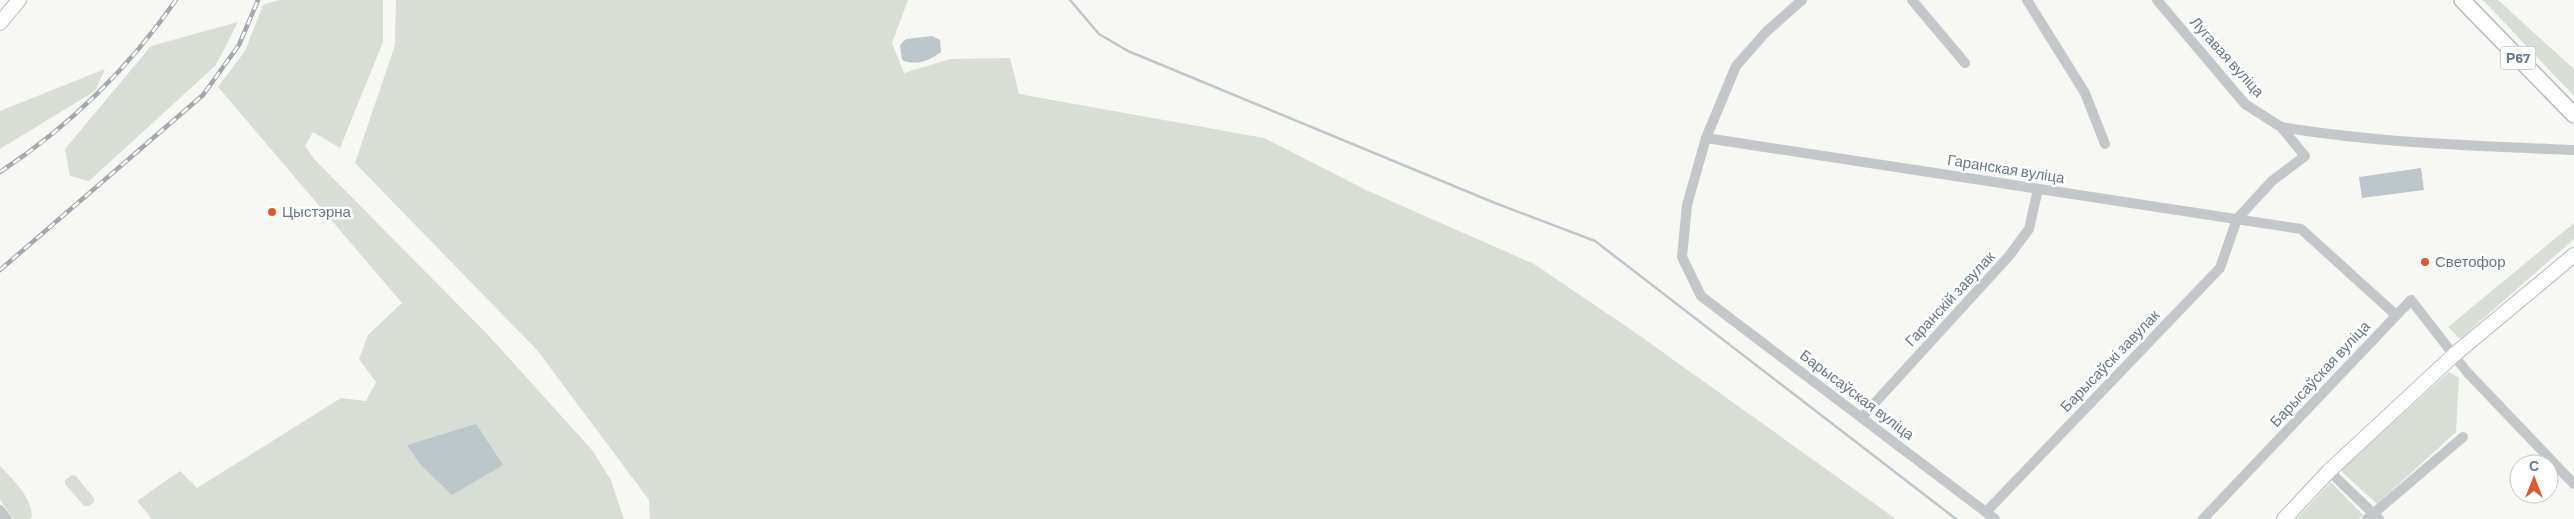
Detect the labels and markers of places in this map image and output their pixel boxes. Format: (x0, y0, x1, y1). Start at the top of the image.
place label: Цыстэрна (282, 202, 352, 220)
marker: Цыстэрна (266, 206, 278, 218)
place label: Светофор (2435, 252, 2506, 270)
marker: Светофор (2419, 256, 2431, 268)

